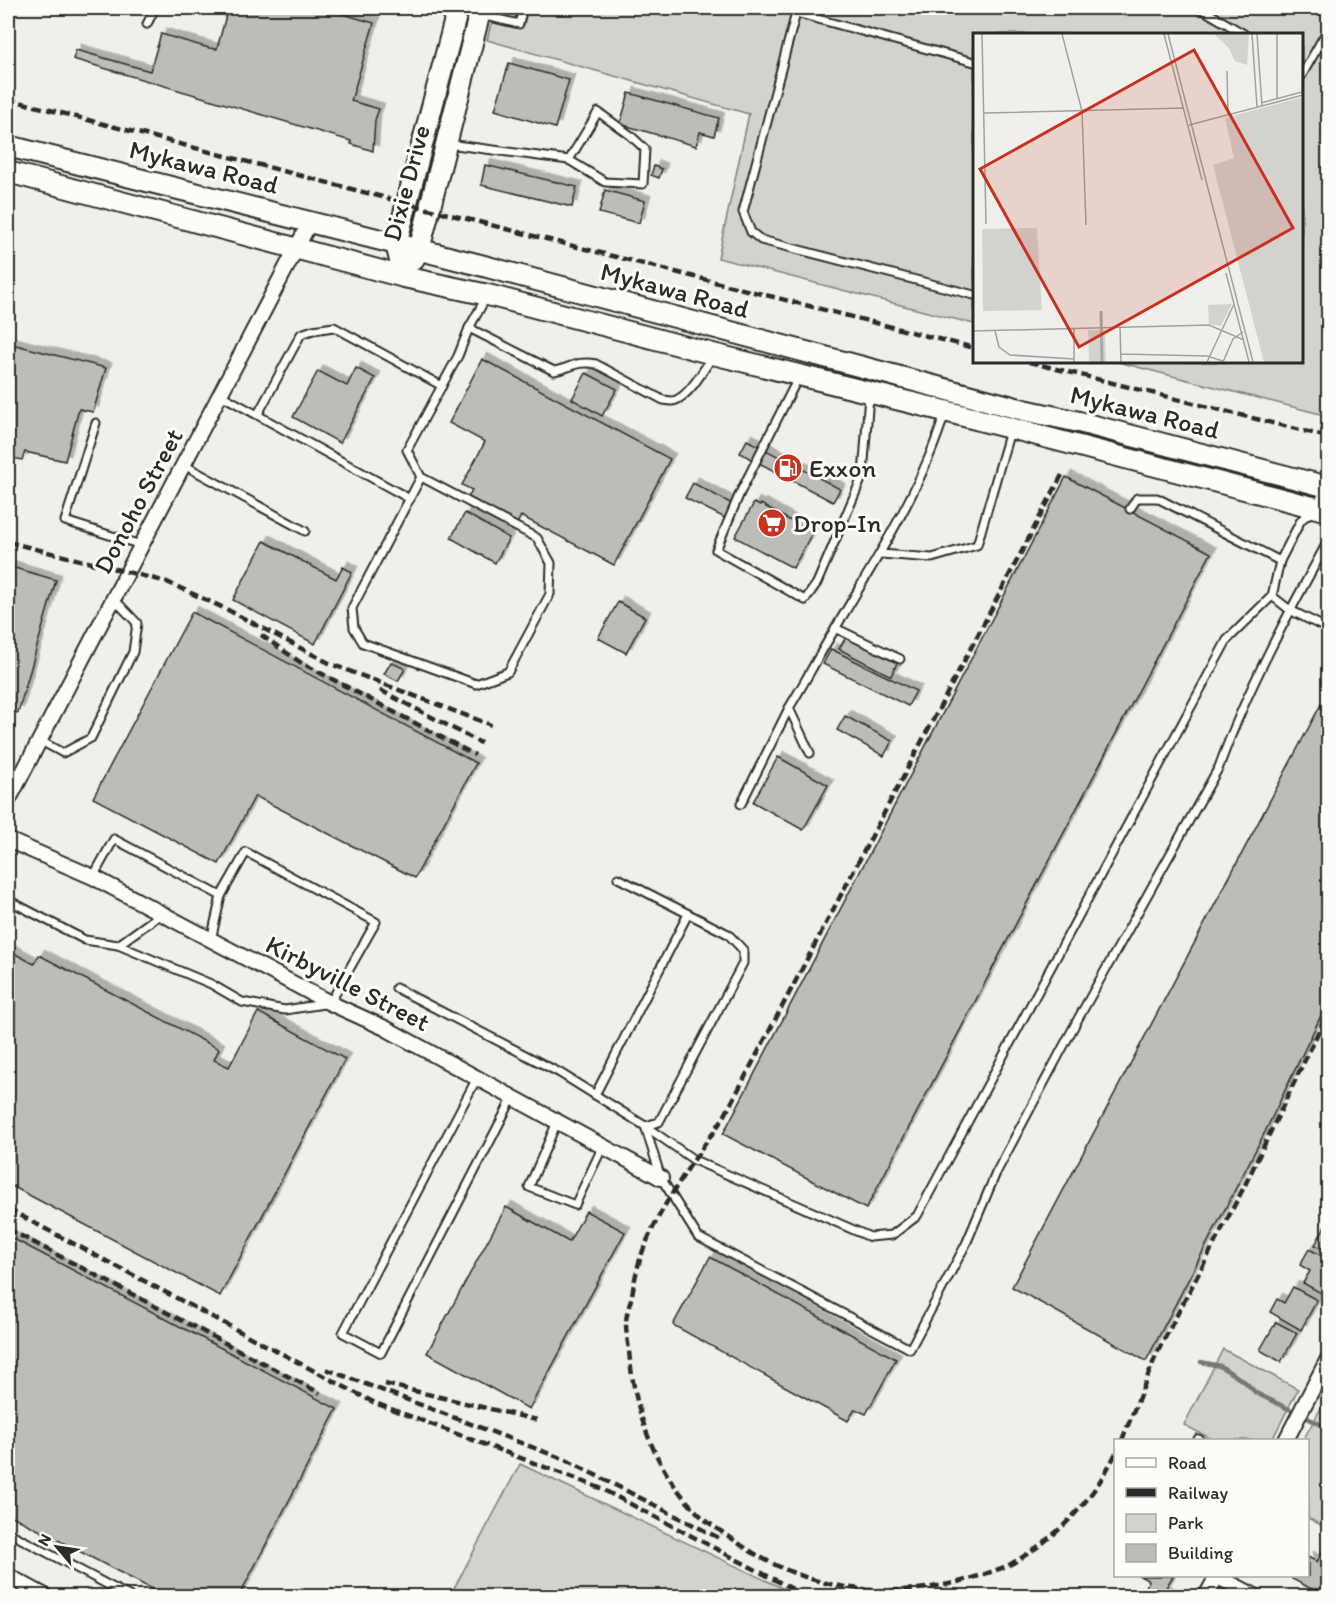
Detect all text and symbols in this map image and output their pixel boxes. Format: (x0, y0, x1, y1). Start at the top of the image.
inset map (973, 33, 1303, 363)
street label: Dixie Drive (375, 121, 437, 245)
street label: Mykawa Road (126, 133, 283, 201)
street label: Mykawa Road (597, 255, 753, 325)
street label: Mykawa Road (1067, 378, 1224, 446)
street label: Donoho Street (86, 423, 190, 579)
fuel station icon: Exxon (772, 452, 804, 484)
place label: Exxon (809, 452, 876, 484)
supermarket icon: Drop-In (756, 507, 788, 539)
place label: Drop-In (793, 507, 882, 539)
street label: Kirbyville Street (261, 928, 436, 1038)
legend (1114, 1439, 1309, 1577)
text: Road (1168, 1452, 1207, 1474)
text: Railway (1168, 1482, 1229, 1504)
text: Park (1168, 1512, 1203, 1534)
north arrow (27, 1517, 87, 1577)
text: N (33, 1531, 55, 1549)
text: Building (1168, 1542, 1234, 1564)

